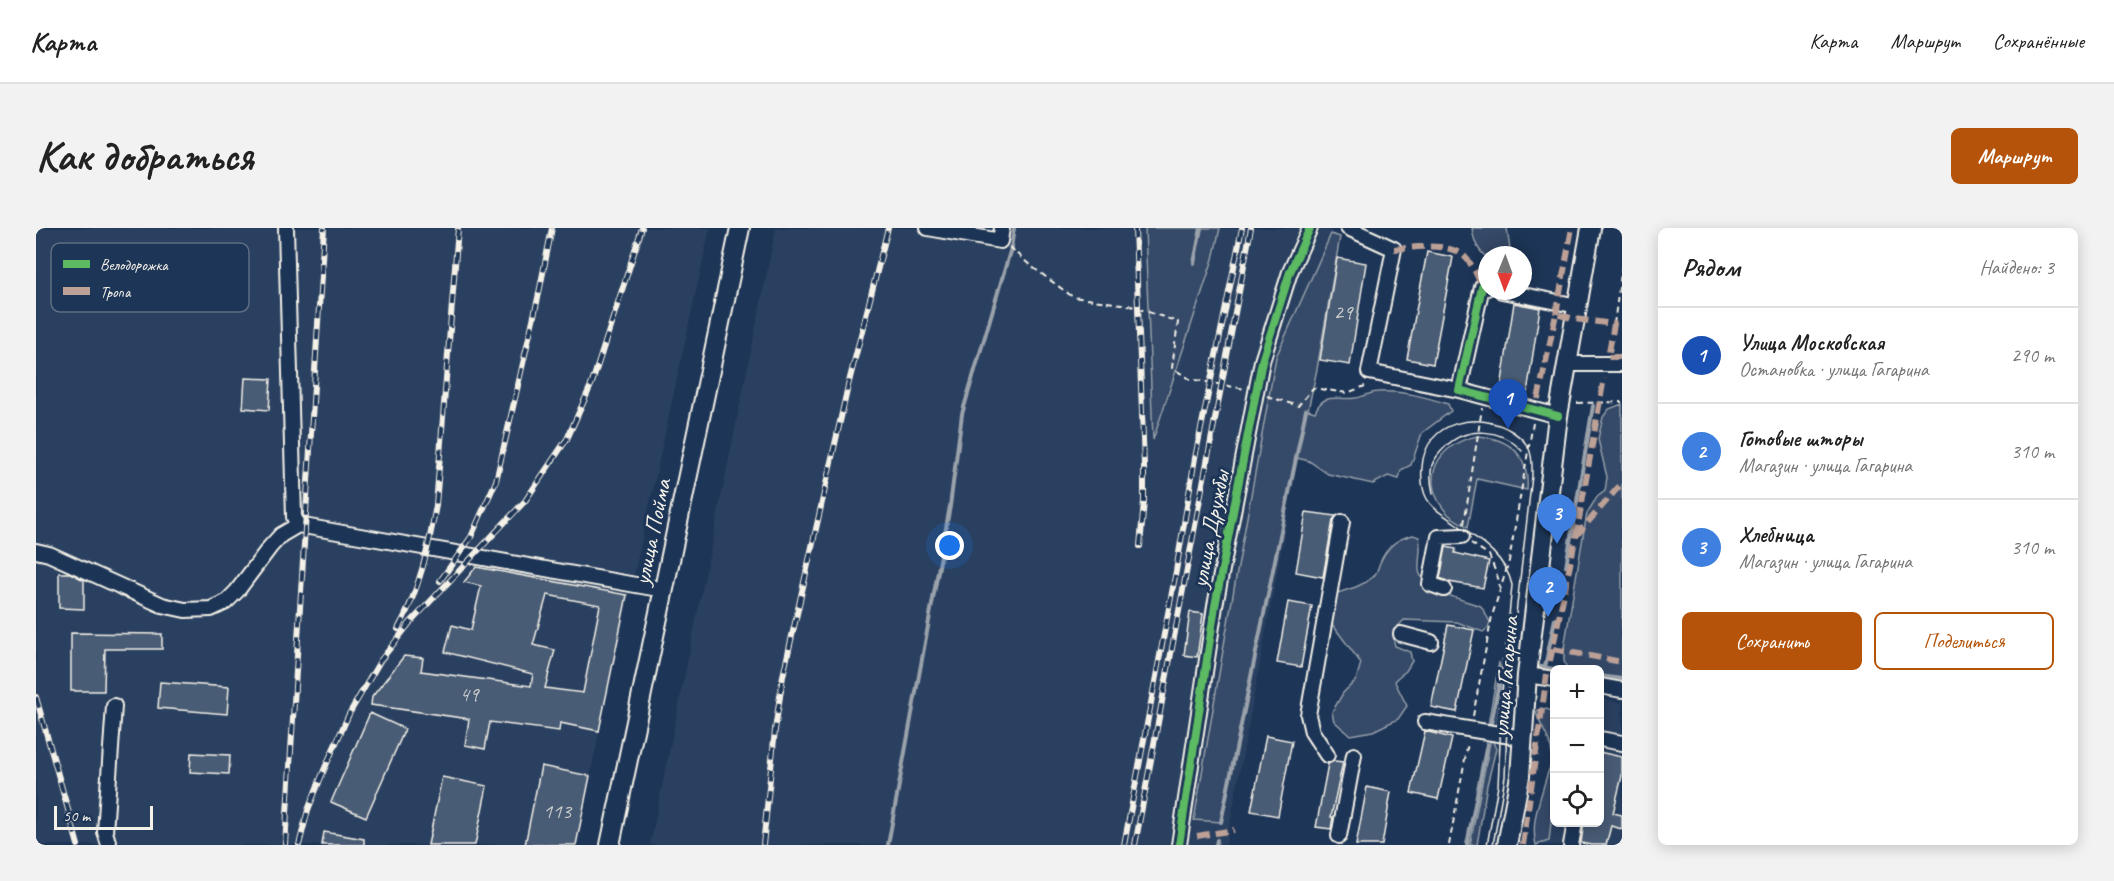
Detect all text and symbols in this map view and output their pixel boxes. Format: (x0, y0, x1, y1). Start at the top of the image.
text: Карта (30, 24, 97, 59)
text: Карта (1809, 28, 1858, 54)
text: Маршрут (1891, 28, 1960, 54)
text: Сохранённые (1993, 28, 2084, 54)
button: Маршрут (1951, 128, 2078, 184)
text: Как добраться (36, 130, 253, 183)
legend (51, 243, 249, 312)
north arrow (1478, 246, 1532, 300)
text: Рядом (1682, 251, 1740, 284)
text: Велодорожка (100, 255, 169, 275)
text: Найдено: 3 (1979, 255, 2054, 280)
text: Тропа (100, 282, 132, 302)
house number: 29 (1334, 299, 1354, 325)
text: Улица Московская (1739, 329, 1884, 357)
text: 1 (1697, 343, 1706, 368)
text: 290 m (2011, 343, 2054, 368)
text: Остановка · улица Гагарина (1739, 357, 1929, 382)
pin: 1 (1488, 380, 1528, 429)
text: Готовые шторы (1739, 425, 1862, 453)
text: 2 (1697, 439, 1706, 464)
text: 310 m (2011, 439, 2054, 464)
text: Магазин · улица Гагарина (1739, 453, 1912, 478)
street label: улица Дружбы (1184, 466, 1236, 592)
street label: улица Пойма (626, 475, 678, 590)
pin: 3 (1538, 494, 1576, 544)
text: Хлебница (1739, 521, 1813, 549)
your location (935, 531, 964, 560)
text: 3 (1697, 535, 1706, 560)
text: 310 m (2011, 535, 2054, 560)
text: Магазин · улица Гагарина (1739, 549, 1912, 574)
pin: 2 (1528, 568, 1568, 617)
button: Сохранить (1682, 612, 1862, 670)
button: Поделиться (1874, 612, 2054, 670)
street label: улица Гагарина (1485, 614, 1525, 741)
map controls (1550, 665, 1604, 827)
button: + (1550, 665, 1604, 719)
house number: 49 (460, 681, 480, 707)
button: − (1550, 719, 1604, 773)
button: locate (1550, 773, 1604, 827)
house number: 113 (543, 798, 573, 824)
scale bar (54, 803, 153, 830)
text: 50 m (63, 806, 90, 826)

